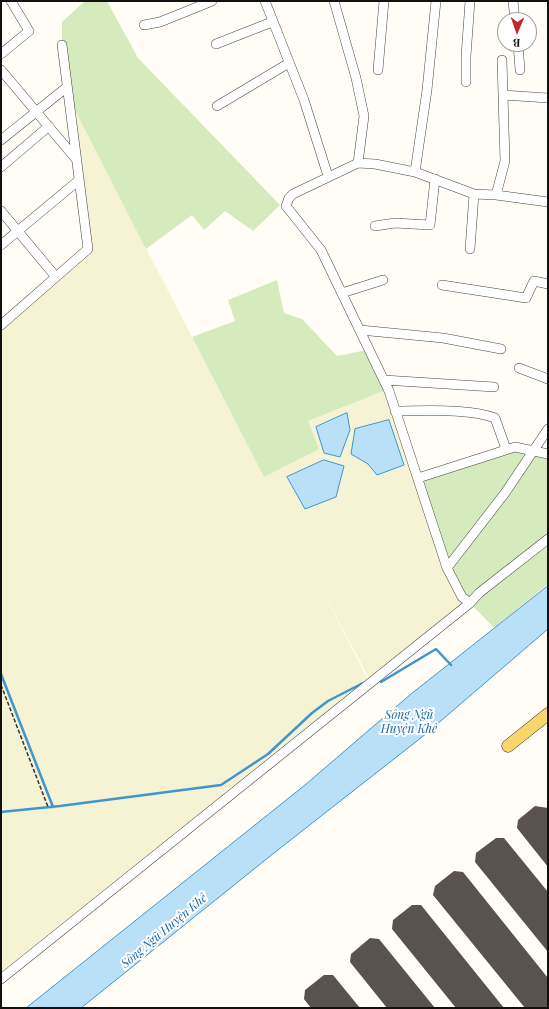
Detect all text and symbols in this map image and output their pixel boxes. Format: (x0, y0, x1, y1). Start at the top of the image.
north arrow (497, 12, 537, 52)
text: B (513, 36, 521, 51)
water label: Sông Ngũ Huyện Khê (381, 708, 437, 736)
water label: Sông Ngũ Huyện Khê (118, 891, 210, 971)

